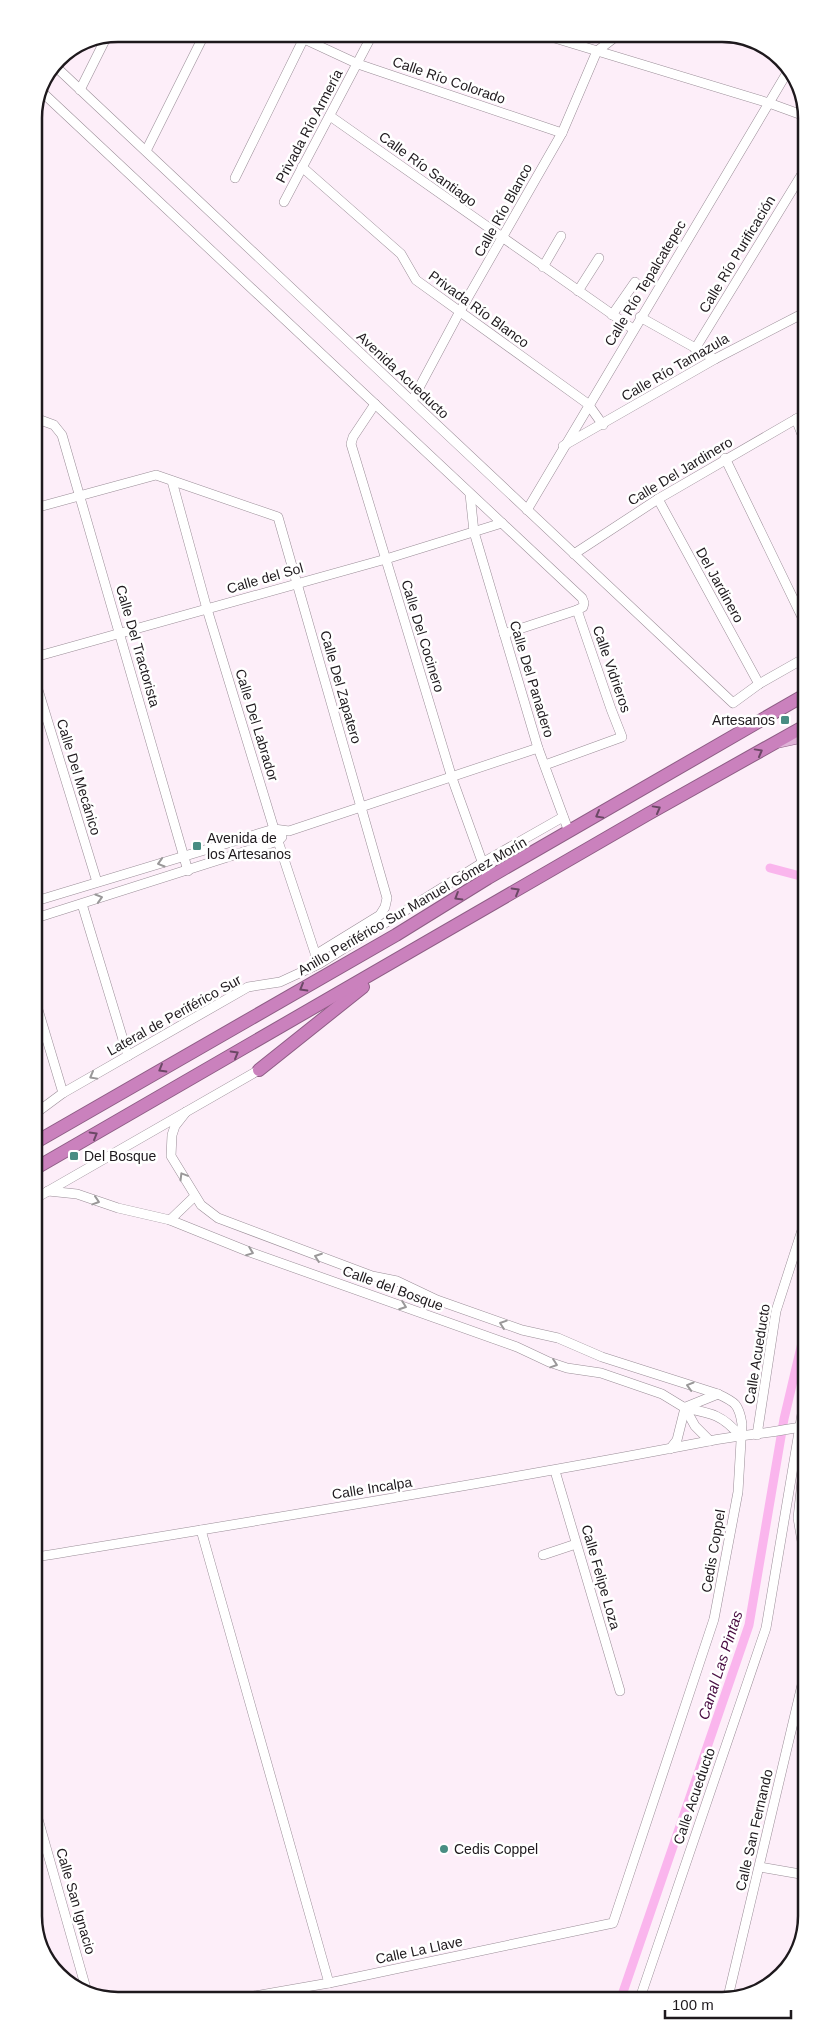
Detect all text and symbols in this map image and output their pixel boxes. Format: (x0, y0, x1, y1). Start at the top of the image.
street label: Calle Río Colorado (390, 53, 508, 107)
street label: Privada Río Armería (272, 66, 346, 185)
street label: Calle Río Santiago (376, 128, 480, 210)
street label: Calle Río Blanco (471, 160, 535, 259)
street label: Calle Río Purificación (696, 193, 778, 315)
street label: Calle Río Tepalcatepec (601, 217, 689, 349)
street label: Privada Río Blanco (426, 267, 532, 351)
street label: Avenida Acueducto (354, 328, 452, 422)
street label: Calle Río Tamazula (619, 330, 732, 404)
street label: Calle Del Jardinero (625, 433, 735, 509)
street label: Del Jardinero (693, 545, 747, 625)
street label: Calle del Sol (225, 559, 305, 597)
street label: Calle Del Cocinero (398, 578, 448, 694)
street label: Calle Del Tractorista (113, 583, 163, 709)
street label: Calle Del Panadero (507, 619, 557, 740)
street label: Calle Vidrieros (590, 623, 634, 715)
street label: Calle Del Zapatero (317, 629, 365, 746)
street label: Calle Del Labrador (232, 667, 282, 783)
place label: Artesanos (712, 712, 775, 728)
marker: Artesanos (779, 714, 791, 726)
street label: Calle Del Mecánico (54, 717, 104, 837)
one-way arrow (753, 749, 762, 759)
one-way arrow (651, 806, 660, 816)
one-way arrow (595, 809, 604, 819)
place label: Avenida de los Artesanos (207, 830, 291, 862)
street label: Anillo Periférico Sur Manuel Gómez Morín (295, 834, 529, 978)
marker: Avenida de los Artesanos (191, 840, 203, 852)
one-way arrow (157, 857, 165, 867)
one-way arrow (511, 887, 520, 897)
one-way arrow (454, 890, 463, 900)
one-way arrow (94, 894, 103, 904)
street label: Lateral de Periférico Sur (104, 971, 244, 1059)
one-way arrow (299, 981, 308, 991)
one-way arrow (229, 1051, 238, 1061)
one-way arrow (159, 1063, 168, 1073)
one-way arrow (90, 1070, 99, 1080)
one-way arrow (89, 1132, 98, 1142)
place label: Del Bosque (84, 1148, 157, 1164)
marker: Del Bosque (68, 1150, 80, 1162)
one-way arrow (180, 1173, 190, 1182)
one-way arrow (91, 1195, 99, 1205)
one-way arrow (245, 1246, 253, 1256)
one-way arrow (314, 1253, 323, 1263)
street label: Calle del Bosque (341, 1262, 446, 1314)
one-way arrow (398, 1300, 406, 1310)
street label: Calle Acueducto (741, 1303, 773, 1405)
one-way arrow (499, 1320, 508, 1330)
one-way arrow (550, 1358, 558, 1368)
one-way arrow (687, 1381, 695, 1391)
street label: Calle Incalpa (331, 1474, 413, 1502)
street label: Cedis Coppel (698, 1508, 728, 1594)
street label: Calle Felipe Loza (578, 1523, 624, 1631)
water label: Canal Las Pintas (694, 1608, 746, 1722)
street label: Calle Acueducto (670, 1745, 718, 1846)
street label: Calle San Fernando (732, 1767, 776, 1892)
place label: Cedis Coppel (454, 1841, 538, 1857)
marker: Cedis Coppel (438, 1843, 450, 1855)
street label: Calle San Ignacio (53, 1846, 99, 1956)
street label: Calle La Llave (374, 1933, 464, 1967)
scale bar (665, 1988, 791, 2020)
text: 100 m (672, 1996, 714, 2013)

